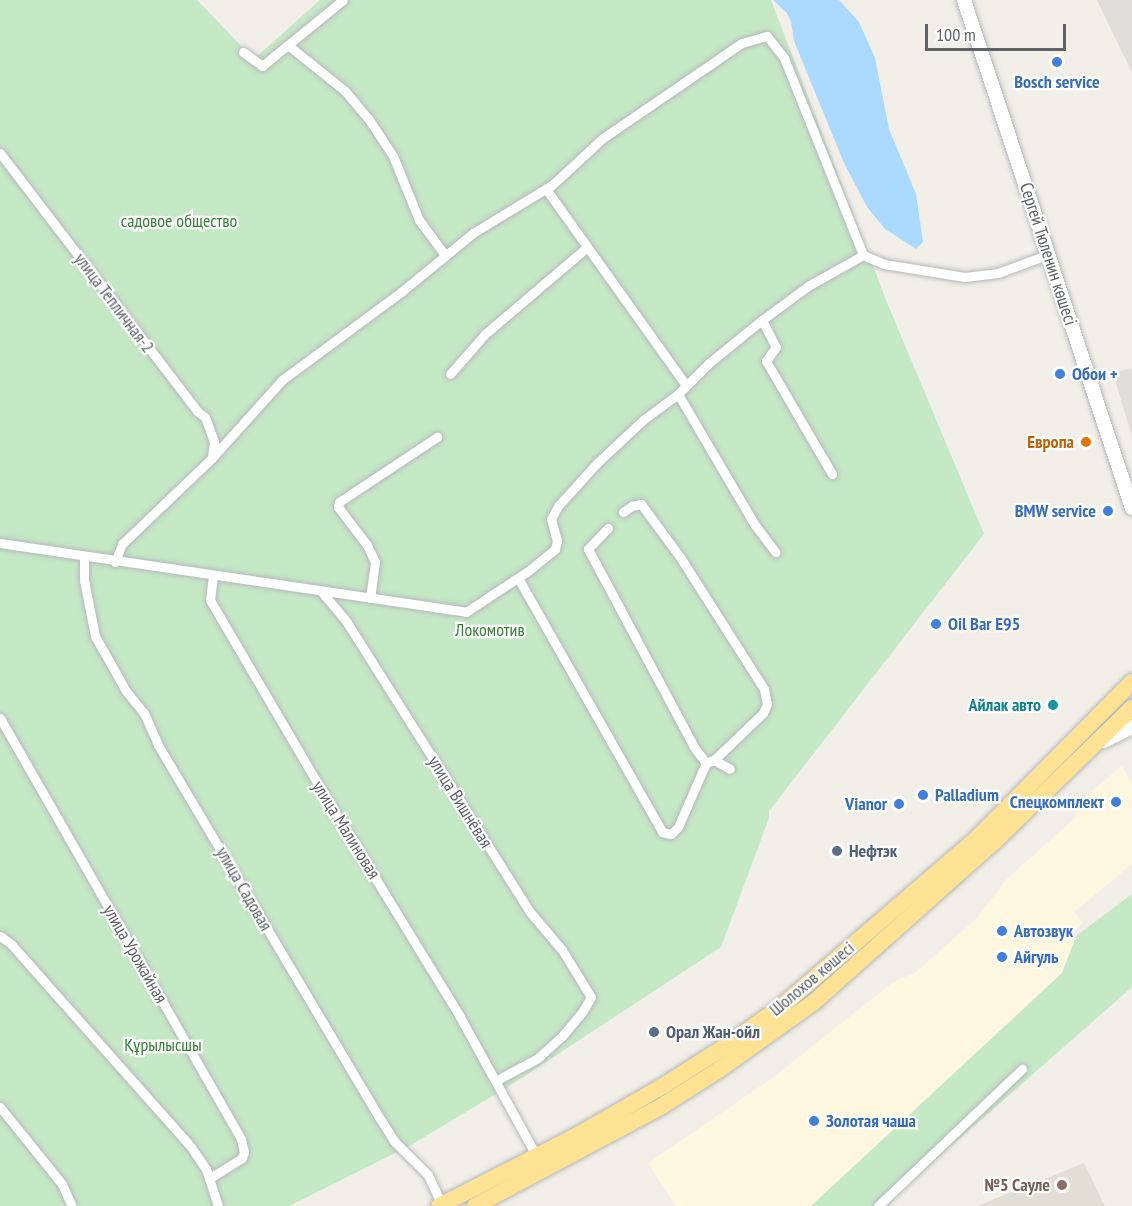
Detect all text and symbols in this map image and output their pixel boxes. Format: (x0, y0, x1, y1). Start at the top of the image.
scale bar (928, 12, 1069, 50)
text: 100 m (936, 23, 976, 46)
marker: Bosch service (1050, 55, 1064, 69)
place label: Bosch service (1014, 71, 1100, 93)
street label: Сергей Тюленин көшесі (1015, 180, 1081, 328)
park label: садовое общество (121, 210, 237, 232)
street label: улица Тепличная-2 (69, 249, 159, 357)
place label: Обои + (1072, 363, 1118, 385)
marker: Обои + (1053, 367, 1067, 381)
place label: Европа (1027, 431, 1074, 453)
marker: Европа (1079, 435, 1093, 449)
place label: BMW service (1014, 500, 1096, 522)
marker: BMW service (1101, 504, 1115, 518)
place label: Oil Bar E95 (948, 613, 1020, 635)
marker: Oil Bar E95 (929, 617, 943, 631)
park label: Локомотив (455, 619, 525, 641)
place label: Айлак авто (969, 694, 1041, 716)
marker: Айлак авто (1046, 698, 1060, 712)
street label: улица Вишнёвая (423, 752, 497, 852)
street label: улица Малиновая (307, 777, 385, 883)
place label: Palladium (935, 784, 999, 806)
marker: Palladium (916, 788, 930, 802)
place label: Спецкомплект (1010, 791, 1104, 813)
place label: Vianor (845, 793, 887, 815)
marker: Спецкомплект (1109, 795, 1123, 809)
marker: Vianor (892, 797, 906, 811)
place label: Нефтэк (849, 840, 897, 862)
street label: улица Садовая (211, 843, 277, 935)
marker: Нефтэк (830, 844, 844, 858)
street label: улица Урожайная (98, 901, 172, 1007)
place label: Автозвук (1014, 920, 1073, 942)
marker: Автозвук (995, 924, 1009, 938)
street label: Шолохов көшесі (765, 937, 859, 1021)
place label: Айгуль (1014, 946, 1058, 968)
marker: Айгуль (995, 950, 1009, 964)
place label: Орал Жан-ойл (666, 1021, 760, 1043)
marker: Орал Жан-ойл (647, 1025, 661, 1039)
park label: Құрылысшы (124, 1034, 202, 1056)
place label: Золотая чаша (826, 1110, 916, 1132)
marker: Золотая чаша (807, 1114, 821, 1128)
place label: №5 Сауле (984, 1174, 1050, 1196)
marker: №5 Сауле (1055, 1178, 1069, 1192)

